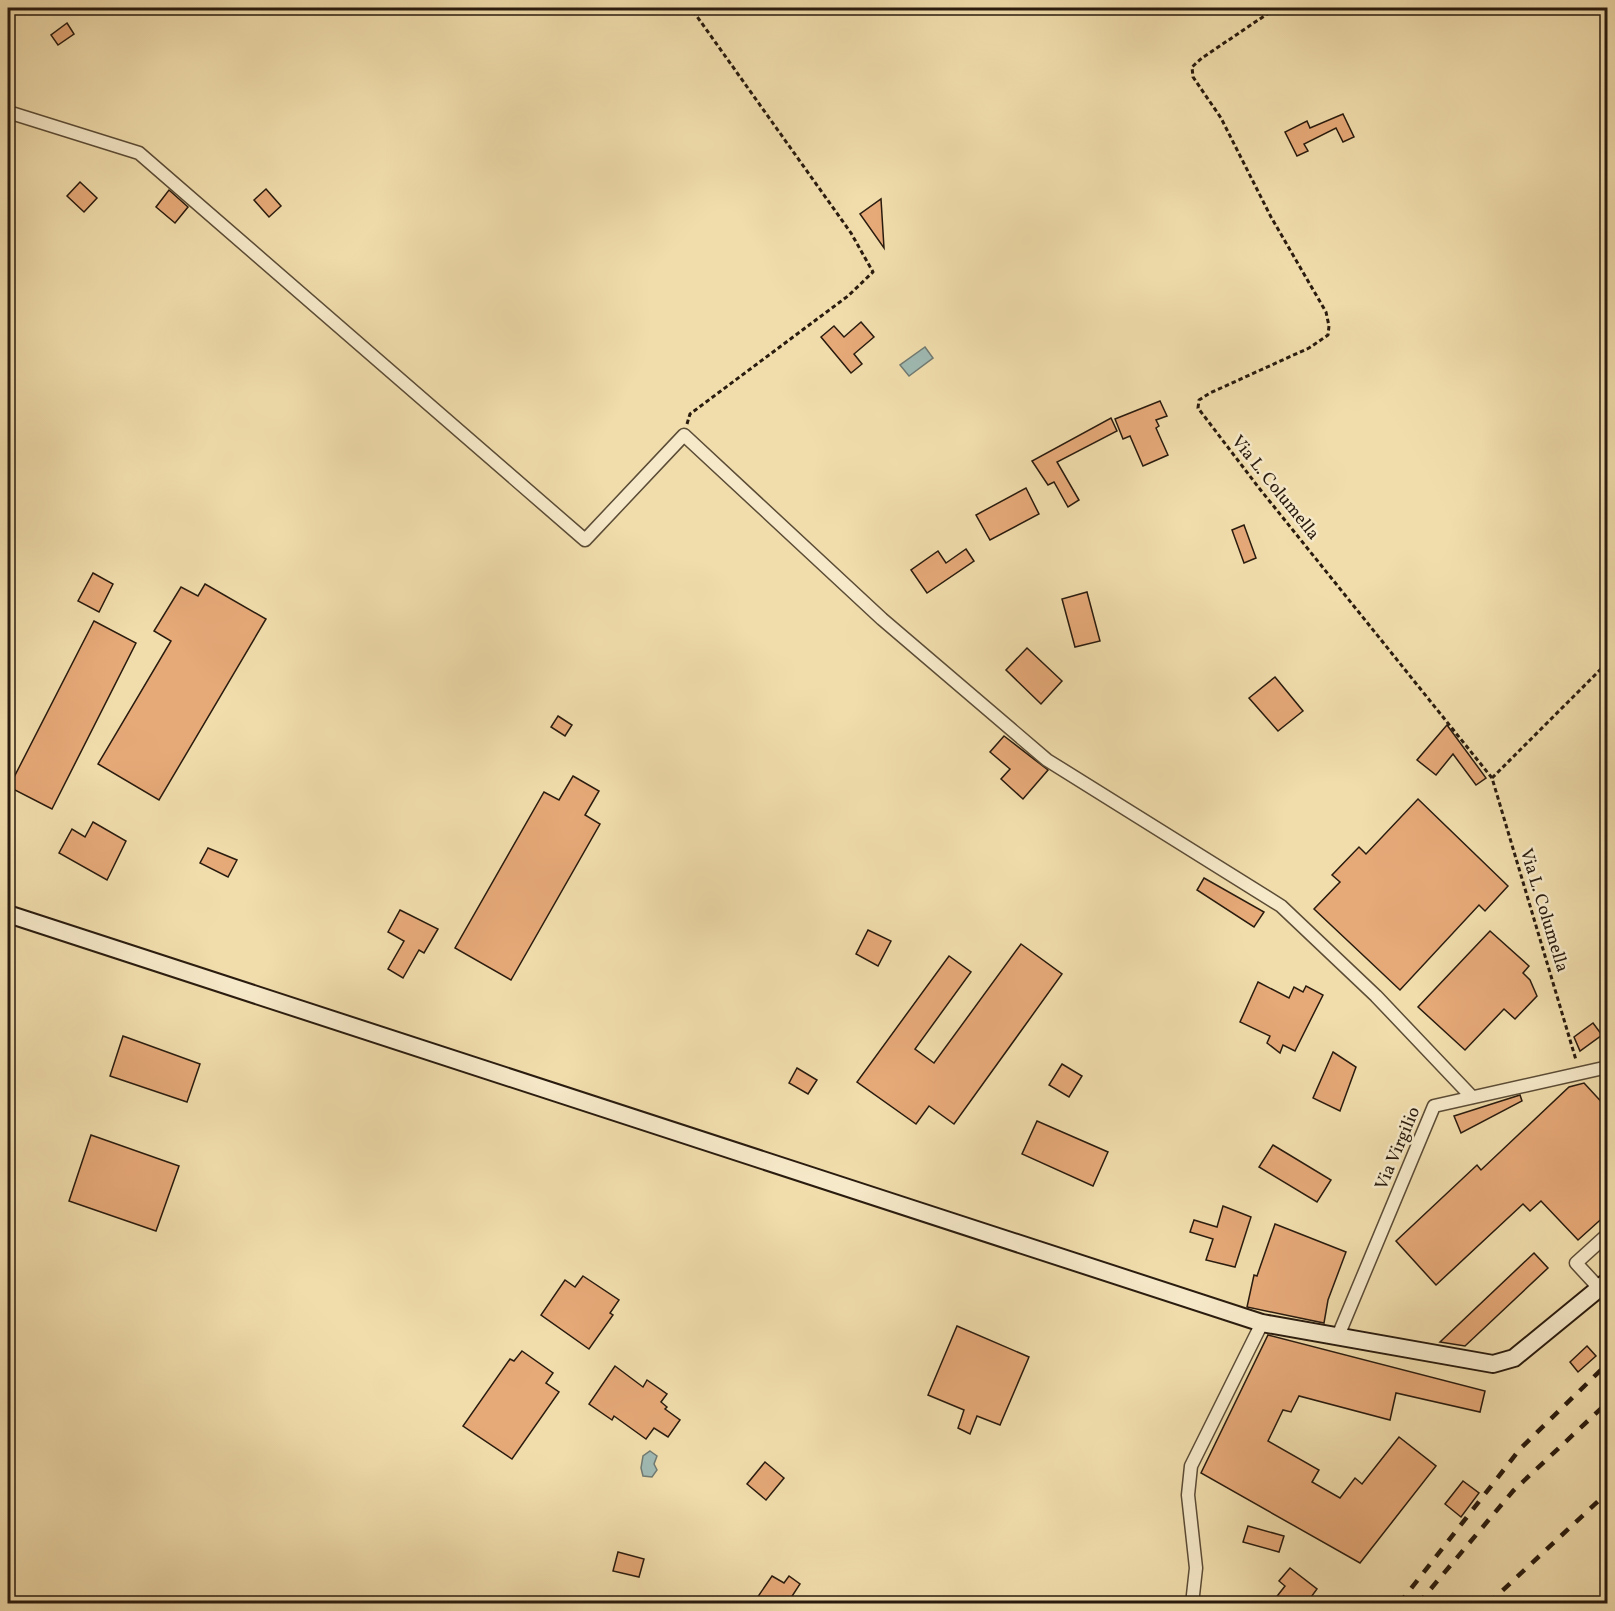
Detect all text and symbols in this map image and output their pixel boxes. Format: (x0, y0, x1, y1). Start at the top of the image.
street label: Via L. Columella (1225, 430, 1325, 546)
street label: Via L. Columella (1513, 845, 1574, 975)
street label: Via Virgilio (1370, 1103, 1427, 1194)

